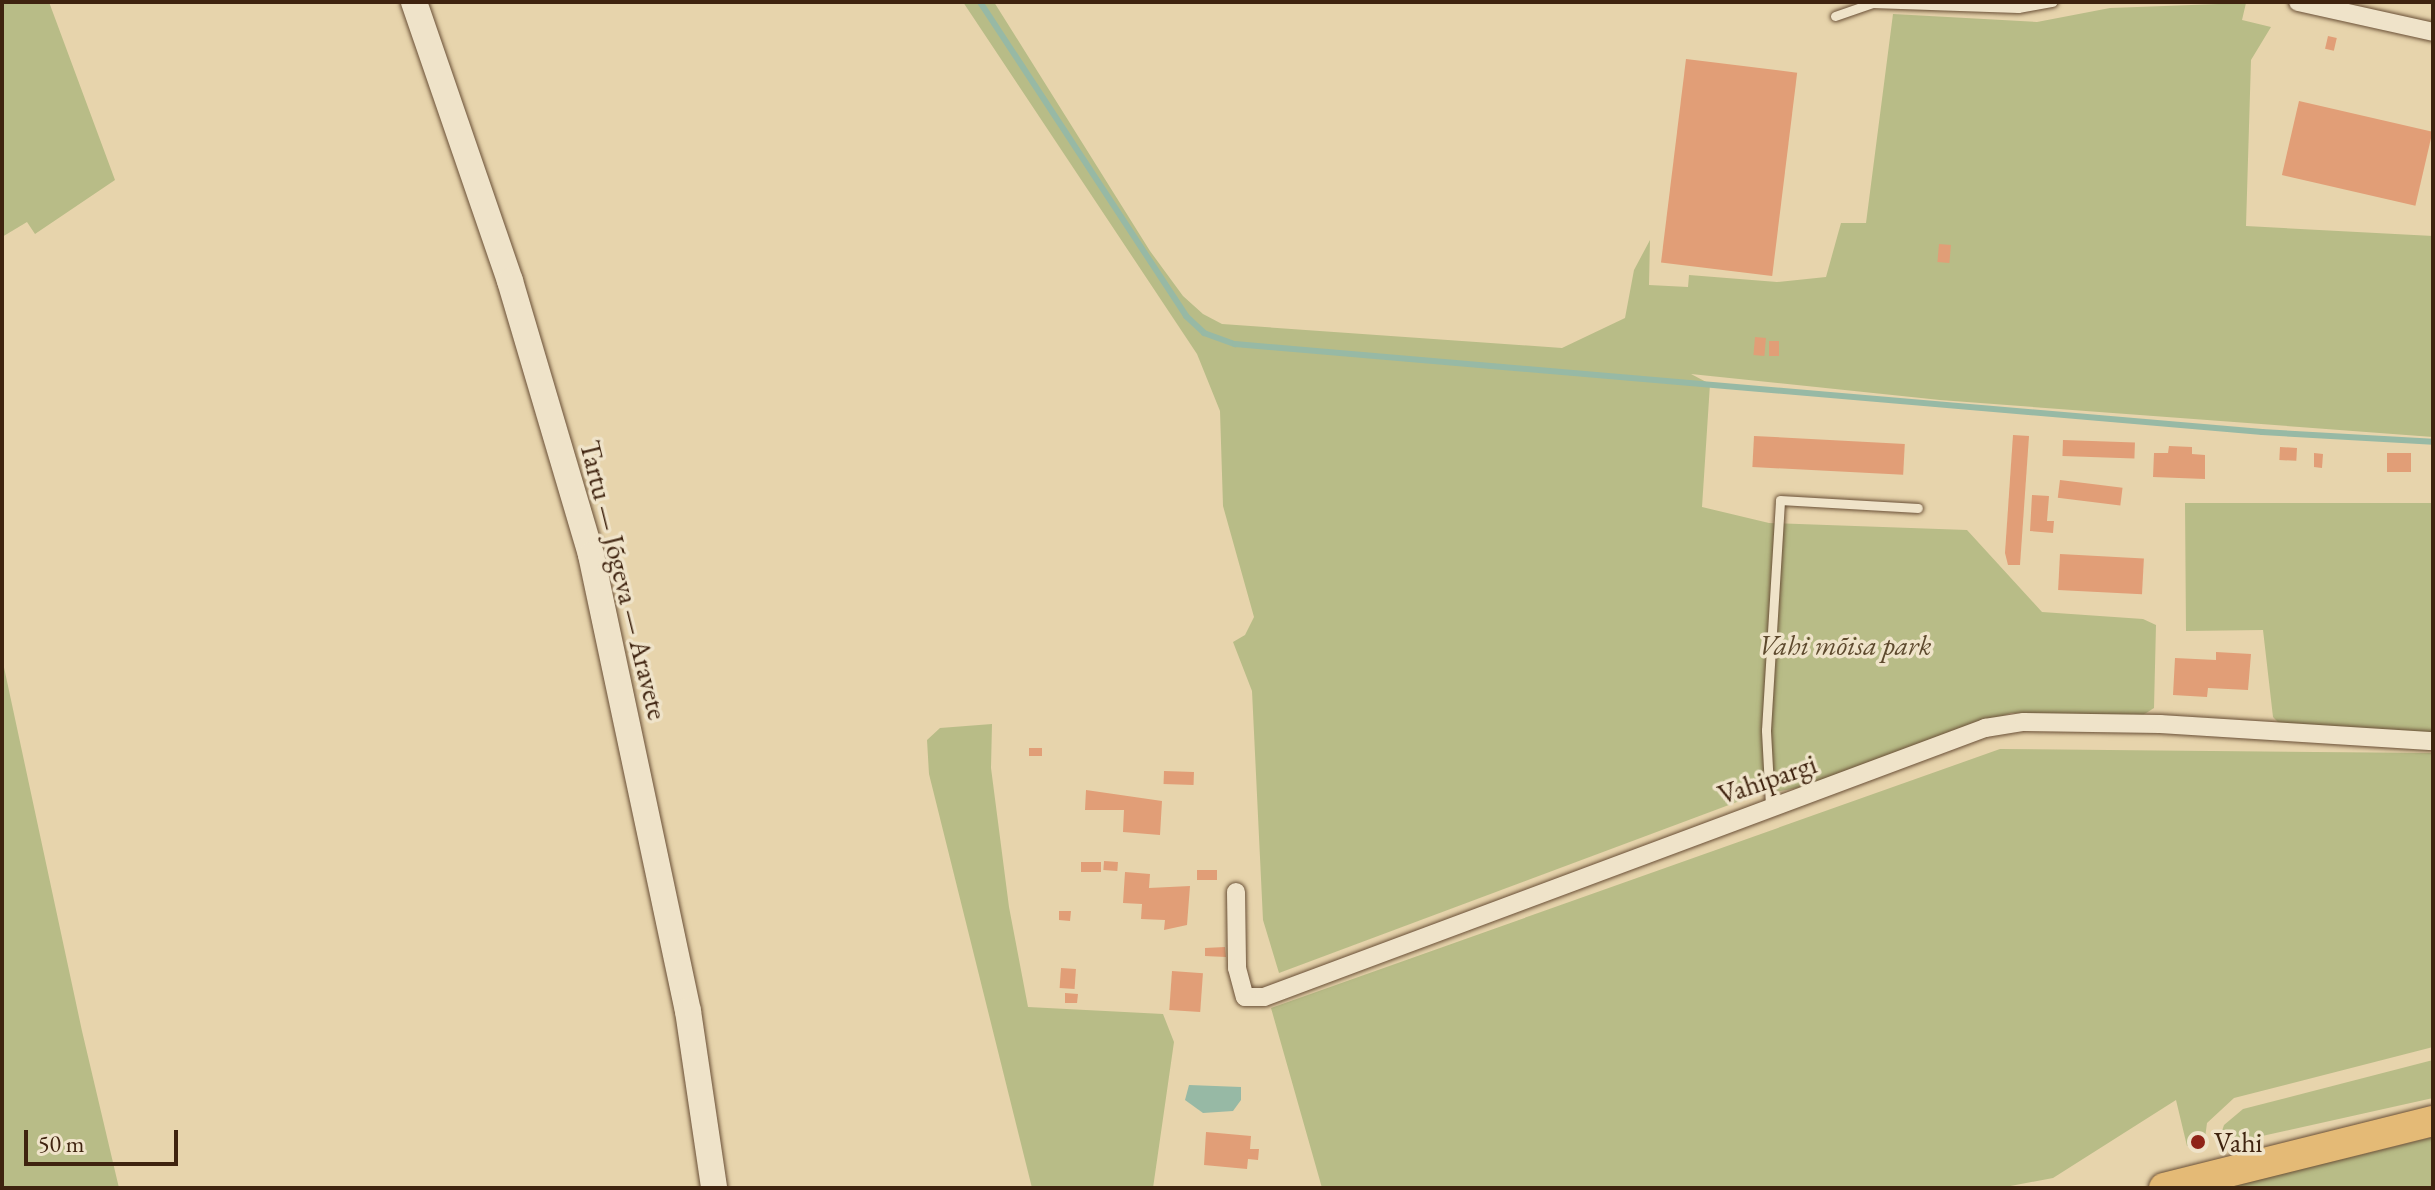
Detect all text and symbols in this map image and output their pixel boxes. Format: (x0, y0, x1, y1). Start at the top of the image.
street label: Tartu — Jõgeva — Aravete (573, 437, 675, 723)
park label: Vahi mõisa park (1759, 628, 1931, 662)
street label: Vahipargi (1713, 747, 1821, 811)
scale bar (28, 1114, 182, 1164)
place label: Vahi (2214, 1125, 2262, 1159)
text: 50 m (38, 1128, 85, 1159)
marker: Vahi (2189, 1133, 2207, 1151)

